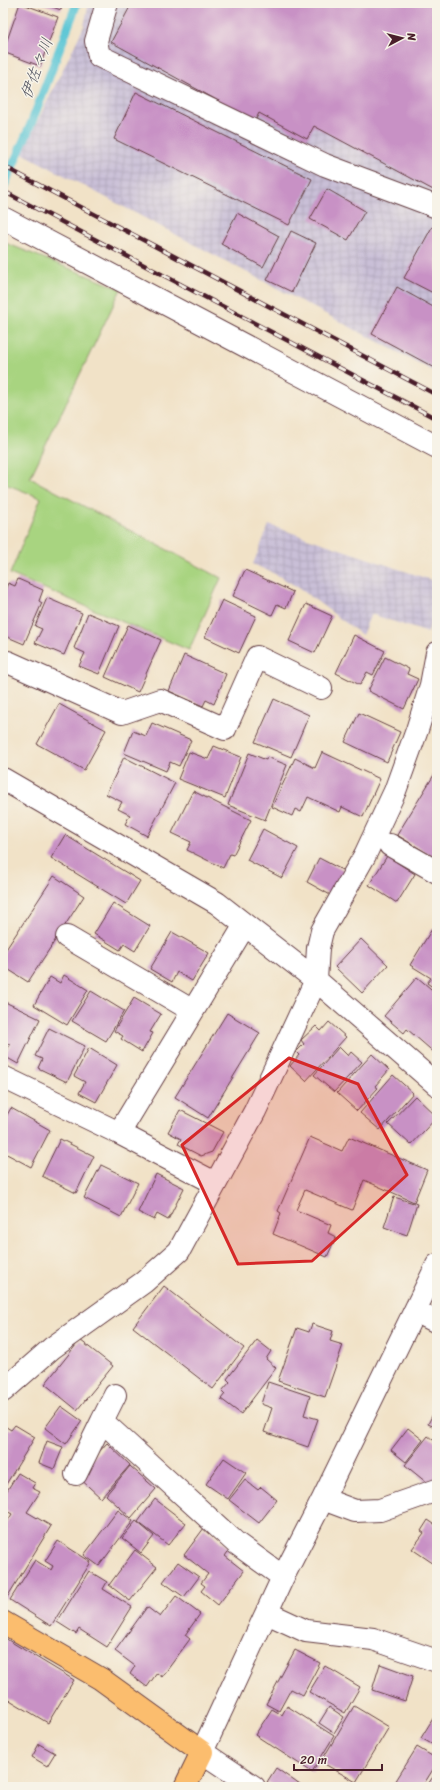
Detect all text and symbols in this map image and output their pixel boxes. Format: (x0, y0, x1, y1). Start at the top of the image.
north arrow (382, 18, 422, 58)
text: N (401, 31, 421, 42)
water label: 伊佐々川 (11, 33, 61, 103)
scale bar (294, 1746, 382, 1772)
text: 20 m (300, 1749, 327, 1771)

